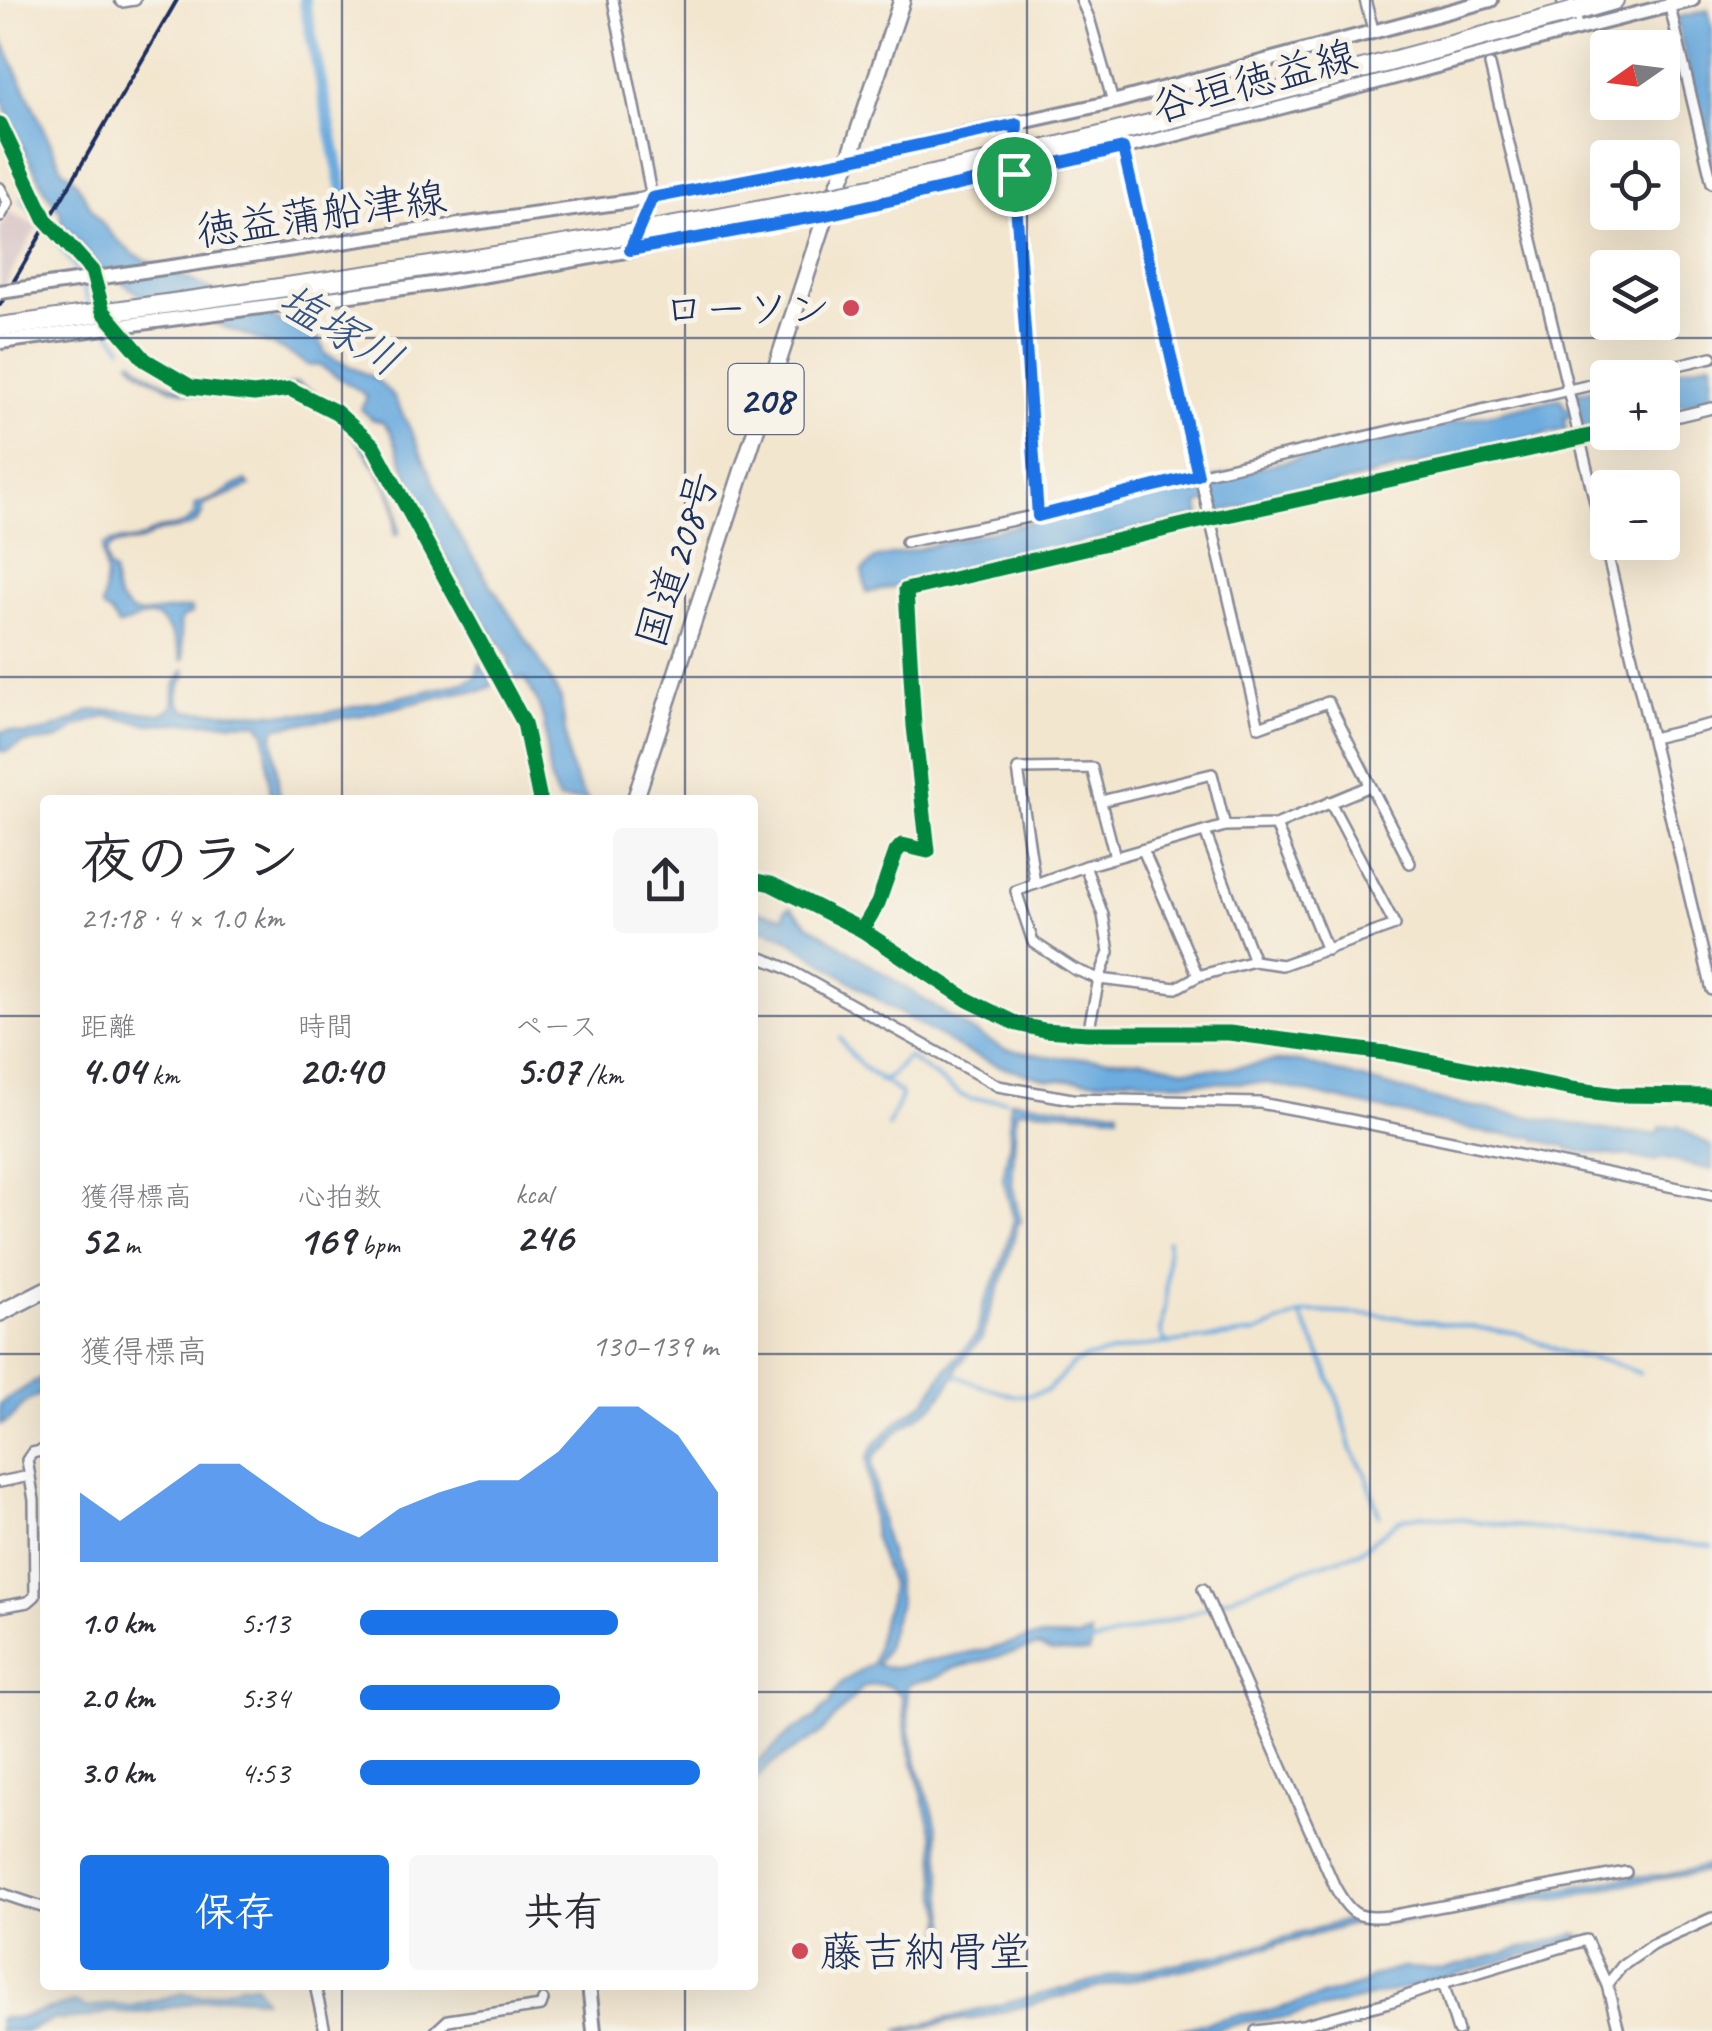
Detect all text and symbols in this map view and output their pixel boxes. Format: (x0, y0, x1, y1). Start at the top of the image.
street label: 谷垣徳益線 (1146, 29, 1363, 134)
north arrow (1590, 30, 1680, 120)
map controls (1590, 30, 1680, 560)
pin (972, 132, 1057, 217)
button: locate (1590, 140, 1680, 230)
icon: arrive (987, 147, 1042, 202)
street label: 徳益蒲船津線 (193, 171, 450, 258)
button: layers (1590, 250, 1680, 340)
water label: 塩塚川 (268, 271, 413, 389)
place label: ローソン (663, 283, 831, 336)
marker: ローソン (840, 297, 862, 319)
button: + (1590, 360, 1680, 450)
road number: 208 (728, 364, 804, 434)
street label: 国道208号 (624, 464, 731, 655)
button: − (1590, 470, 1680, 560)
text: 夜のラン (80, 824, 300, 894)
button: share (613, 828, 718, 933)
text: 21:18 · 4 × 1.0 km (80, 897, 284, 938)
text: 距離 (80, 1009, 136, 1044)
text: 時間 (298, 1009, 354, 1044)
text: ペース (515, 1009, 598, 1044)
text: 4.04 (80, 1044, 145, 1097)
text: 20:40 (298, 1044, 382, 1097)
text: 5:07 (515, 1044, 580, 1097)
text: km (145, 1057, 179, 1092)
text: /km (580, 1057, 623, 1092)
text: kcal (515, 1176, 552, 1211)
text: 獲得標高 (80, 1179, 192, 1214)
text: 心拍数 (298, 1179, 382, 1214)
text: 246 (515, 1211, 573, 1264)
text: 52 (80, 1214, 117, 1267)
text: 169 (298, 1214, 355, 1267)
text: m (117, 1227, 140, 1262)
text: bpm (355, 1227, 400, 1262)
text: 130–139 m (592, 1325, 718, 1366)
text: 獲得標高 (80, 1331, 208, 1372)
text: 1.0 km (80, 1602, 154, 1643)
text: 5:13 (240, 1602, 290, 1643)
text: 2.0 km (80, 1677, 154, 1718)
text: 5:34 (240, 1677, 290, 1718)
text: 3.0 km (80, 1752, 154, 1793)
text: 4:53 (240, 1752, 290, 1793)
button: 保存 (80, 1855, 389, 1970)
button: 共有 (409, 1855, 718, 1970)
place label: 藤吉納骨堂 (820, 1926, 1030, 1979)
marker: 藤吉納骨堂 (789, 1940, 811, 1962)

